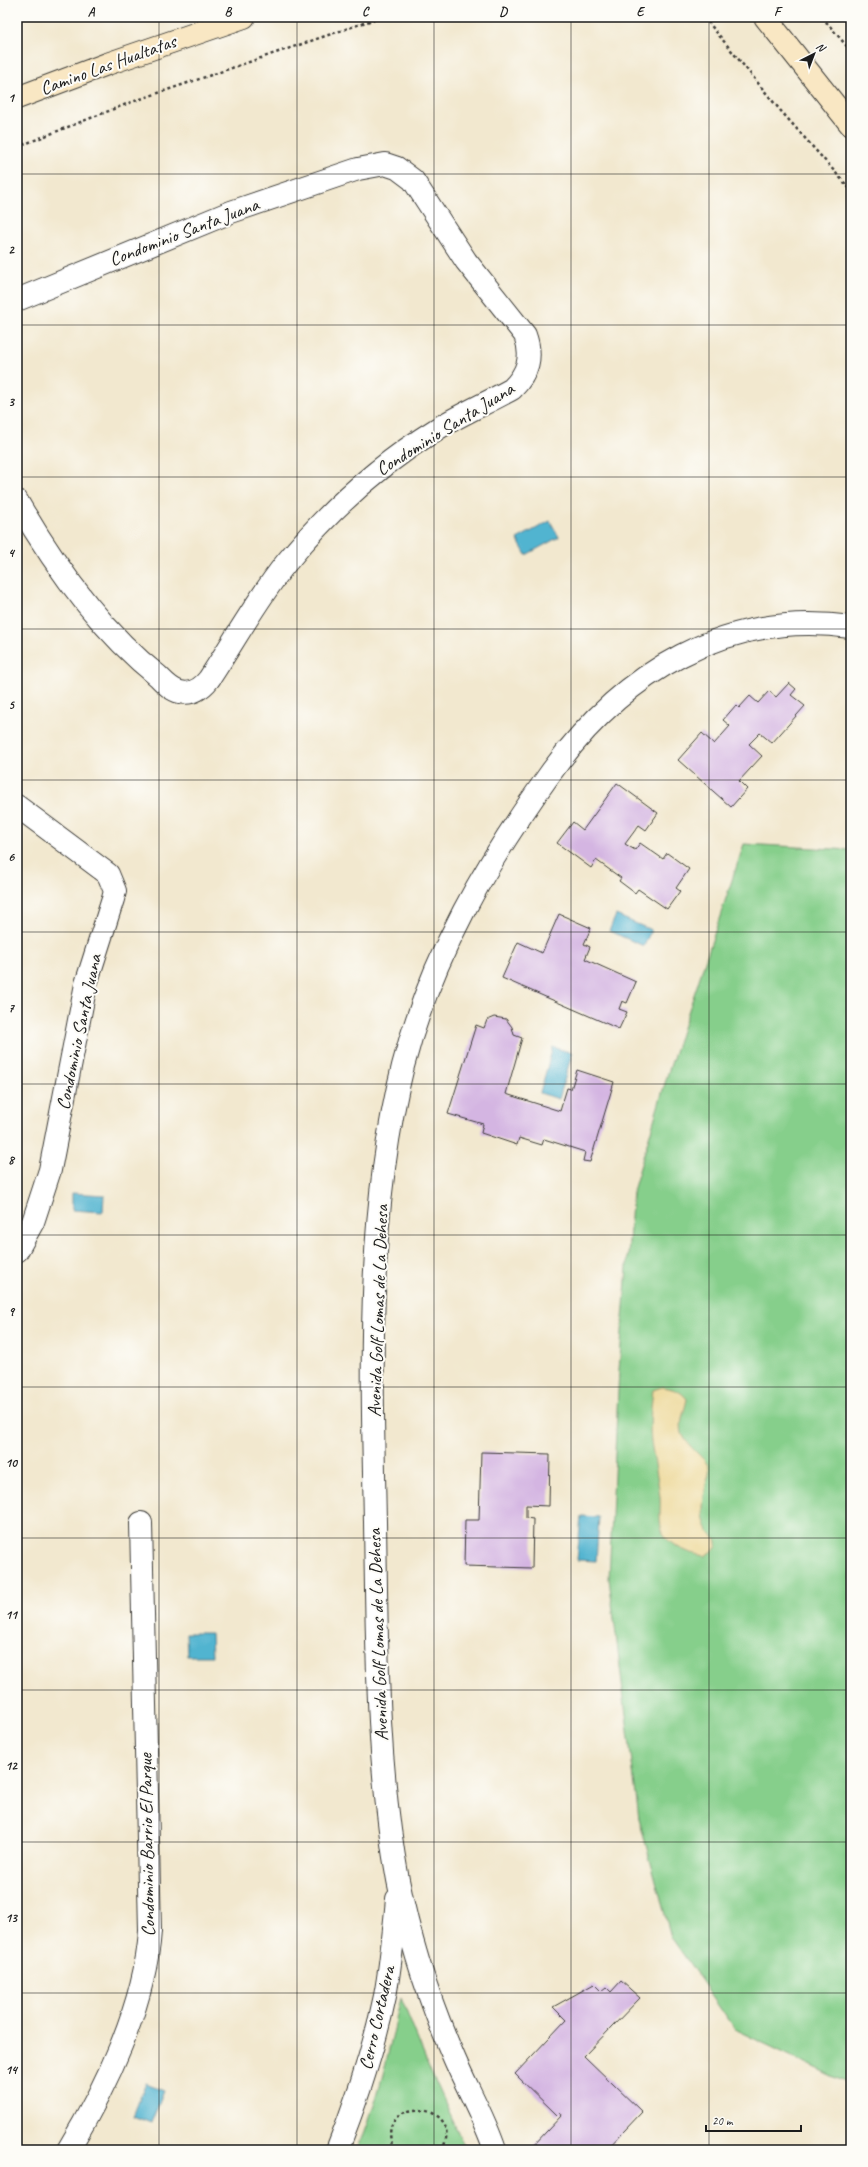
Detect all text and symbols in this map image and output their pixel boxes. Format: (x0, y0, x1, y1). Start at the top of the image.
text: A (88, 4, 96, 20)
text: B (225, 4, 233, 20)
text: C (362, 4, 370, 20)
text: D (499, 4, 508, 20)
text: E (637, 4, 646, 20)
text: F (774, 4, 783, 20)
street label: Camino Las Hualtatas (37, 28, 181, 101)
north arrow (794, 34, 834, 74)
text: N (813, 39, 830, 56)
text: 1 (8, 90, 16, 106)
street label: Condominio Santa Juana (106, 192, 264, 272)
text: 2 (8, 242, 15, 258)
street label: Condominio Santa Juana (372, 376, 520, 481)
text: 3 (8, 394, 15, 410)
text: 4 (8, 545, 16, 561)
text: 5 (8, 697, 15, 713)
text: 6 (8, 849, 15, 865)
street label: Condominio Santa Juana (51, 950, 108, 1112)
text: 7 (8, 1000, 15, 1016)
text: 8 (8, 1152, 16, 1168)
street label: Avenida Golf Lomas de La Dehesa (362, 1203, 394, 1417)
text: 9 (8, 1304, 15, 1320)
text: 10 (5, 1455, 18, 1471)
street label: Avenida Golf Lomas de La Dehesa (362, 1527, 394, 1741)
text: 11 (5, 1607, 19, 1623)
street label: Condominio Barrio El Parque (133, 1751, 161, 1937)
text: 12 (5, 1758, 18, 1774)
text: 13 (5, 1910, 18, 1926)
street label: Cerro Cortadera (353, 1962, 401, 2072)
text: 14 (5, 2062, 19, 2078)
scale bar (706, 2107, 801, 2133)
text: 20 m (712, 2113, 734, 2129)

